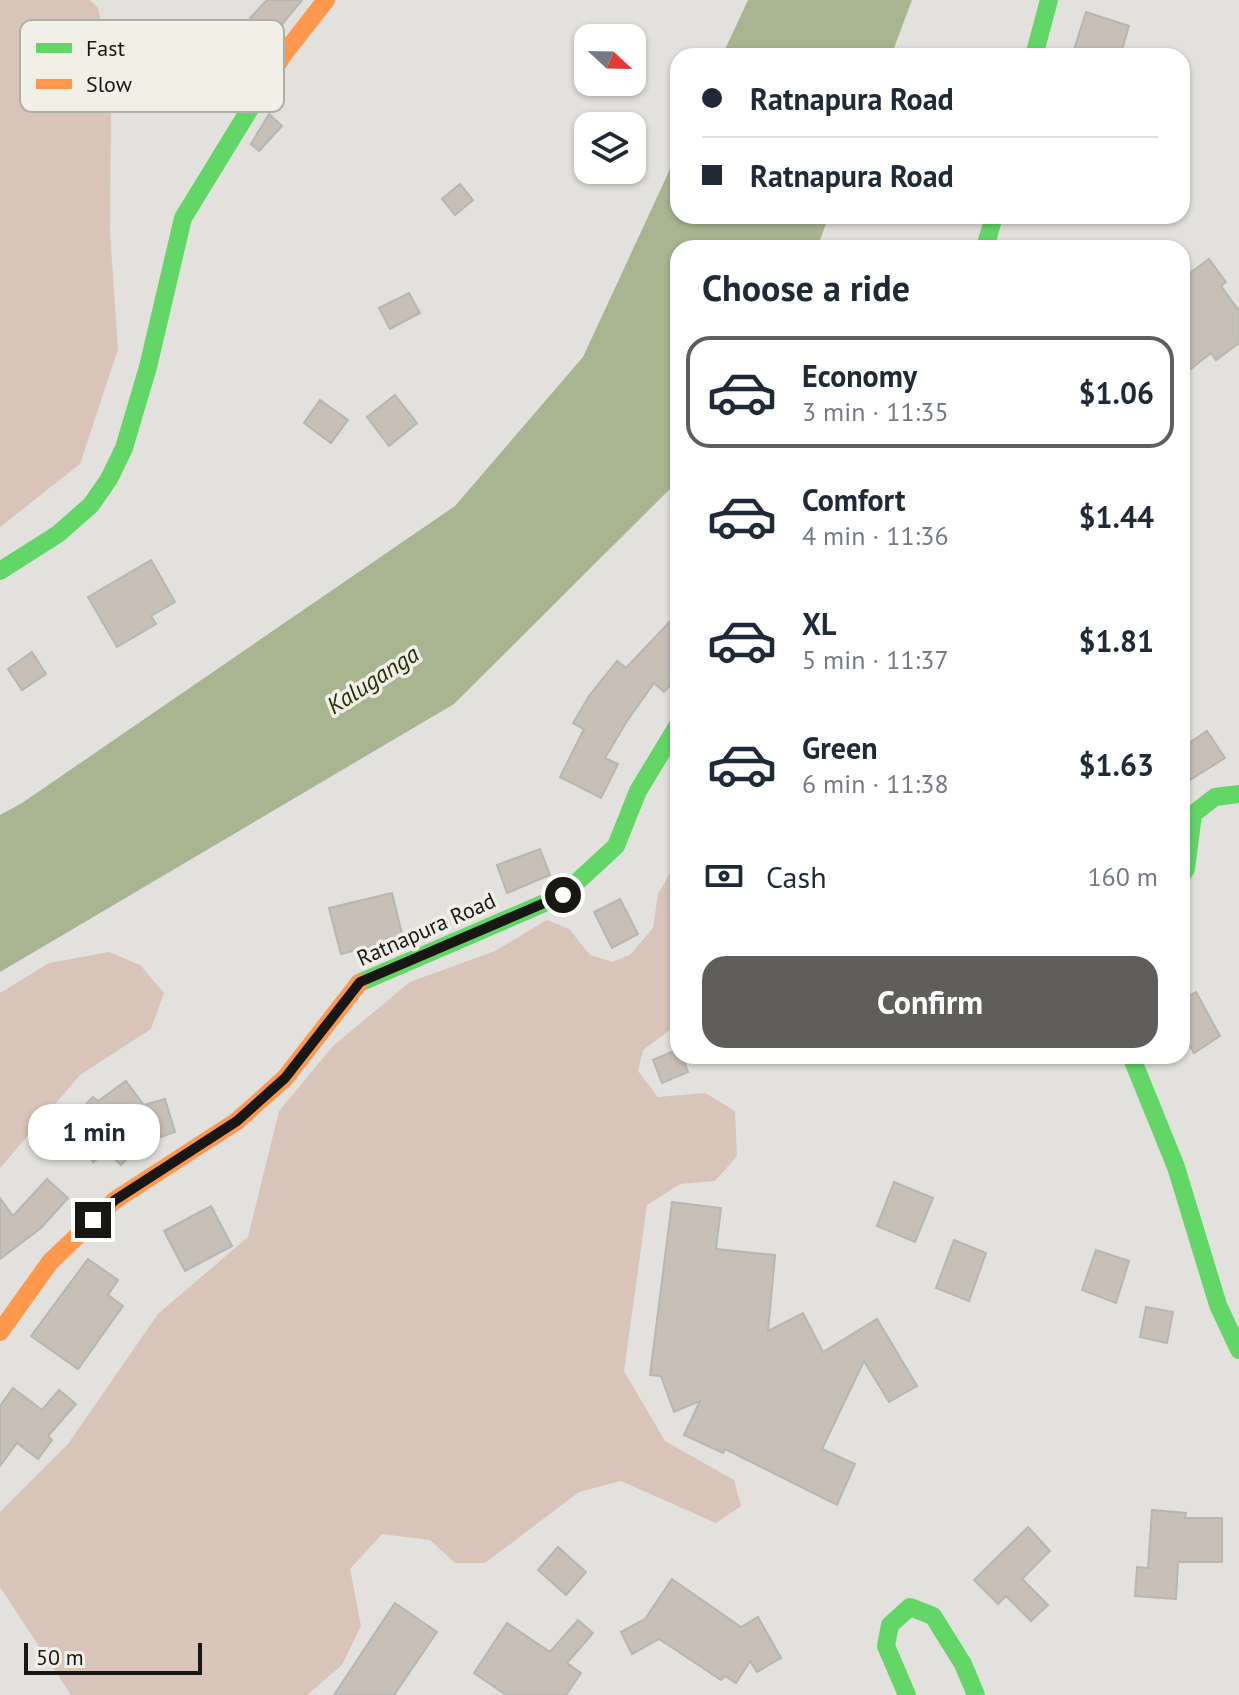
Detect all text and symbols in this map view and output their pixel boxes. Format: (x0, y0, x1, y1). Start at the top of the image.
legend (20, 20, 284, 112)
north arrow (574, 24, 646, 96)
map controls (574, 24, 646, 184)
text: Fast (86, 34, 126, 62)
text: Slow (86, 70, 132, 98)
text: Ratnapura Road (750, 79, 954, 118)
button: layers (574, 112, 646, 184)
text: Ratnapura Road (750, 156, 954, 195)
text: Choose a ride (702, 264, 910, 311)
icon: car (706, 356, 778, 428)
text: Economy (802, 356, 917, 395)
text: $1.06 (1079, 373, 1154, 412)
text: 3 min · 11:35 (802, 395, 949, 428)
icon: car (706, 480, 778, 552)
text: Comfort (802, 480, 905, 519)
text: $1.44 (1079, 497, 1154, 536)
text: 4 min · 11:36 (802, 519, 949, 552)
icon: car (706, 604, 778, 676)
text: XL (802, 604, 836, 643)
text: $1.81 (1079, 621, 1154, 660)
water label: Kaluganga (321, 638, 425, 721)
text: 5 min · 11:37 (802, 643, 949, 676)
icon: car (706, 728, 778, 800)
text: Green (802, 728, 877, 767)
text: $1.63 (1079, 745, 1154, 784)
text: 6 min · 11:38 (802, 767, 949, 800)
icon: cash (702, 854, 746, 898)
text: Cash (766, 857, 827, 896)
text: 160 m (1087, 860, 1158, 893)
route start (545, 877, 581, 913)
street label: Ratnapura Road (352, 886, 500, 972)
button: Confirm (702, 956, 1158, 1048)
callout: 1 min (27, 1104, 159, 1160)
text: 1 min (62, 1115, 126, 1148)
route end (75, 1202, 111, 1238)
scale bar (24, 1639, 202, 1675)
text: 50 m (36, 1643, 84, 1671)

